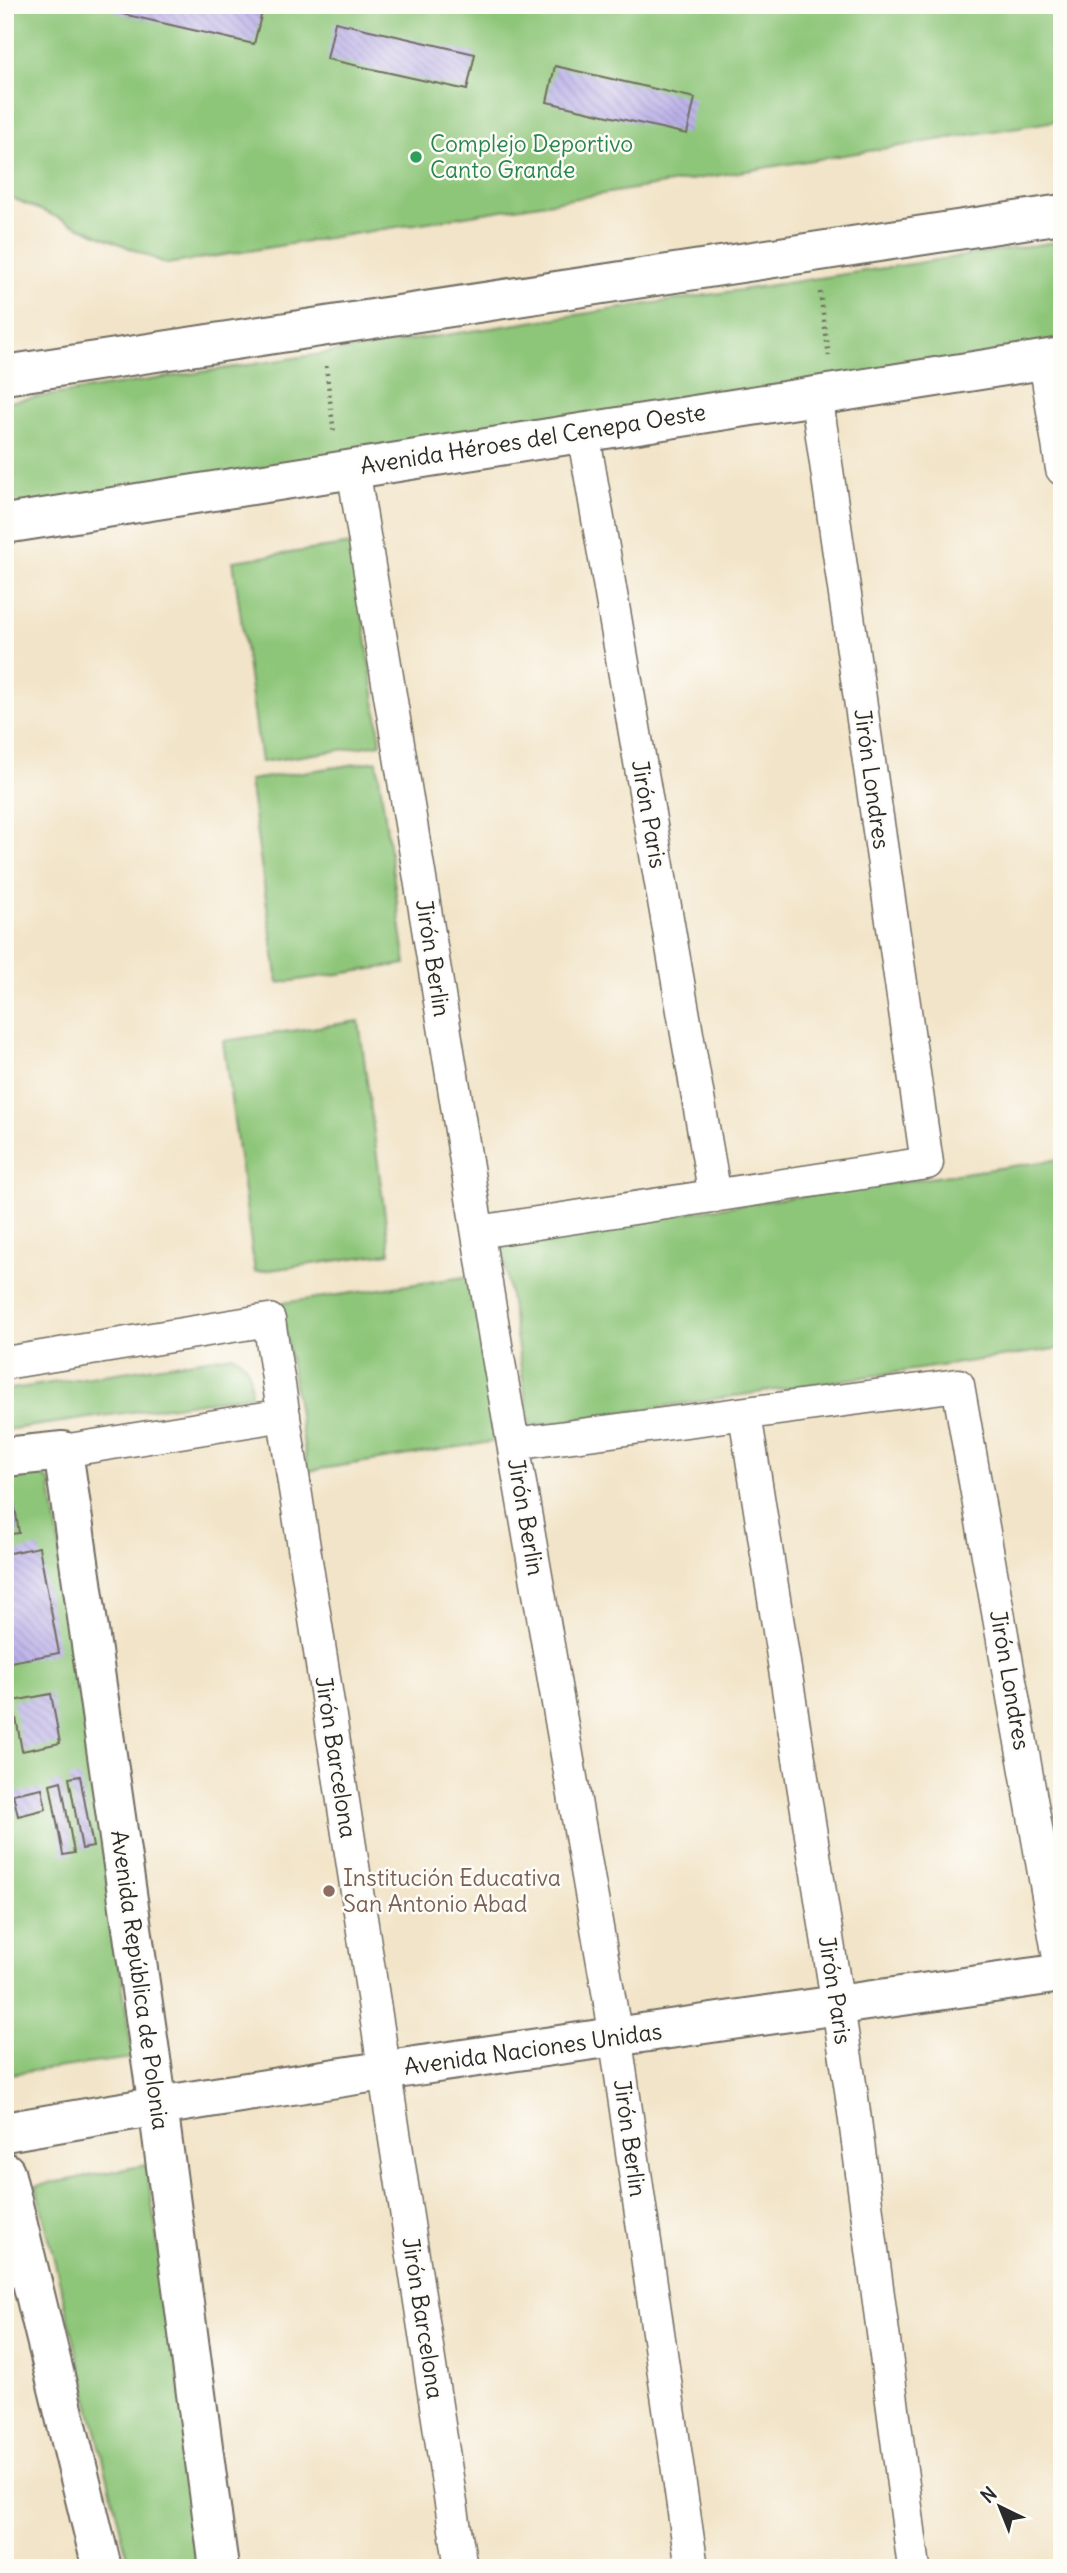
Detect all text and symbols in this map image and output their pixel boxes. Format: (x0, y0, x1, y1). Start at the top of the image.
place label: Complejo Deportivo Canto Grande (430, 129, 633, 184)
marker: Complejo Deportivo Canto Grande (408, 149, 424, 165)
street label: Avenida Héroes del Cenepa Oeste (358, 397, 708, 480)
street label: Jirón Londres (848, 707, 897, 851)
street label: Jirón Paris (626, 758, 673, 870)
street label: Jirón Berlin (410, 897, 457, 1019)
street label: Jirón Berlin (502, 1456, 551, 1578)
street label: Jirón Londres (984, 1608, 1037, 1752)
street label: Jirón Barcelona (309, 1674, 364, 1840)
street label: Avenida República de Polonia (105, 1828, 176, 2132)
place label: Institución Educativa San Antonio Abad (343, 1863, 561, 1918)
marker: Institución Educativa San Antonio Abad (321, 1883, 337, 1899)
street label: Jirón Paris (813, 1934, 858, 2046)
street label: Avenida Naciones Unidas (402, 2016, 664, 2081)
street label: Jirón Berlin (608, 2077, 653, 2199)
street label: Jirón Barcelona (396, 2235, 451, 2401)
north arrow (965, 2472, 1036, 2542)
text: N (975, 2481, 1001, 2508)

